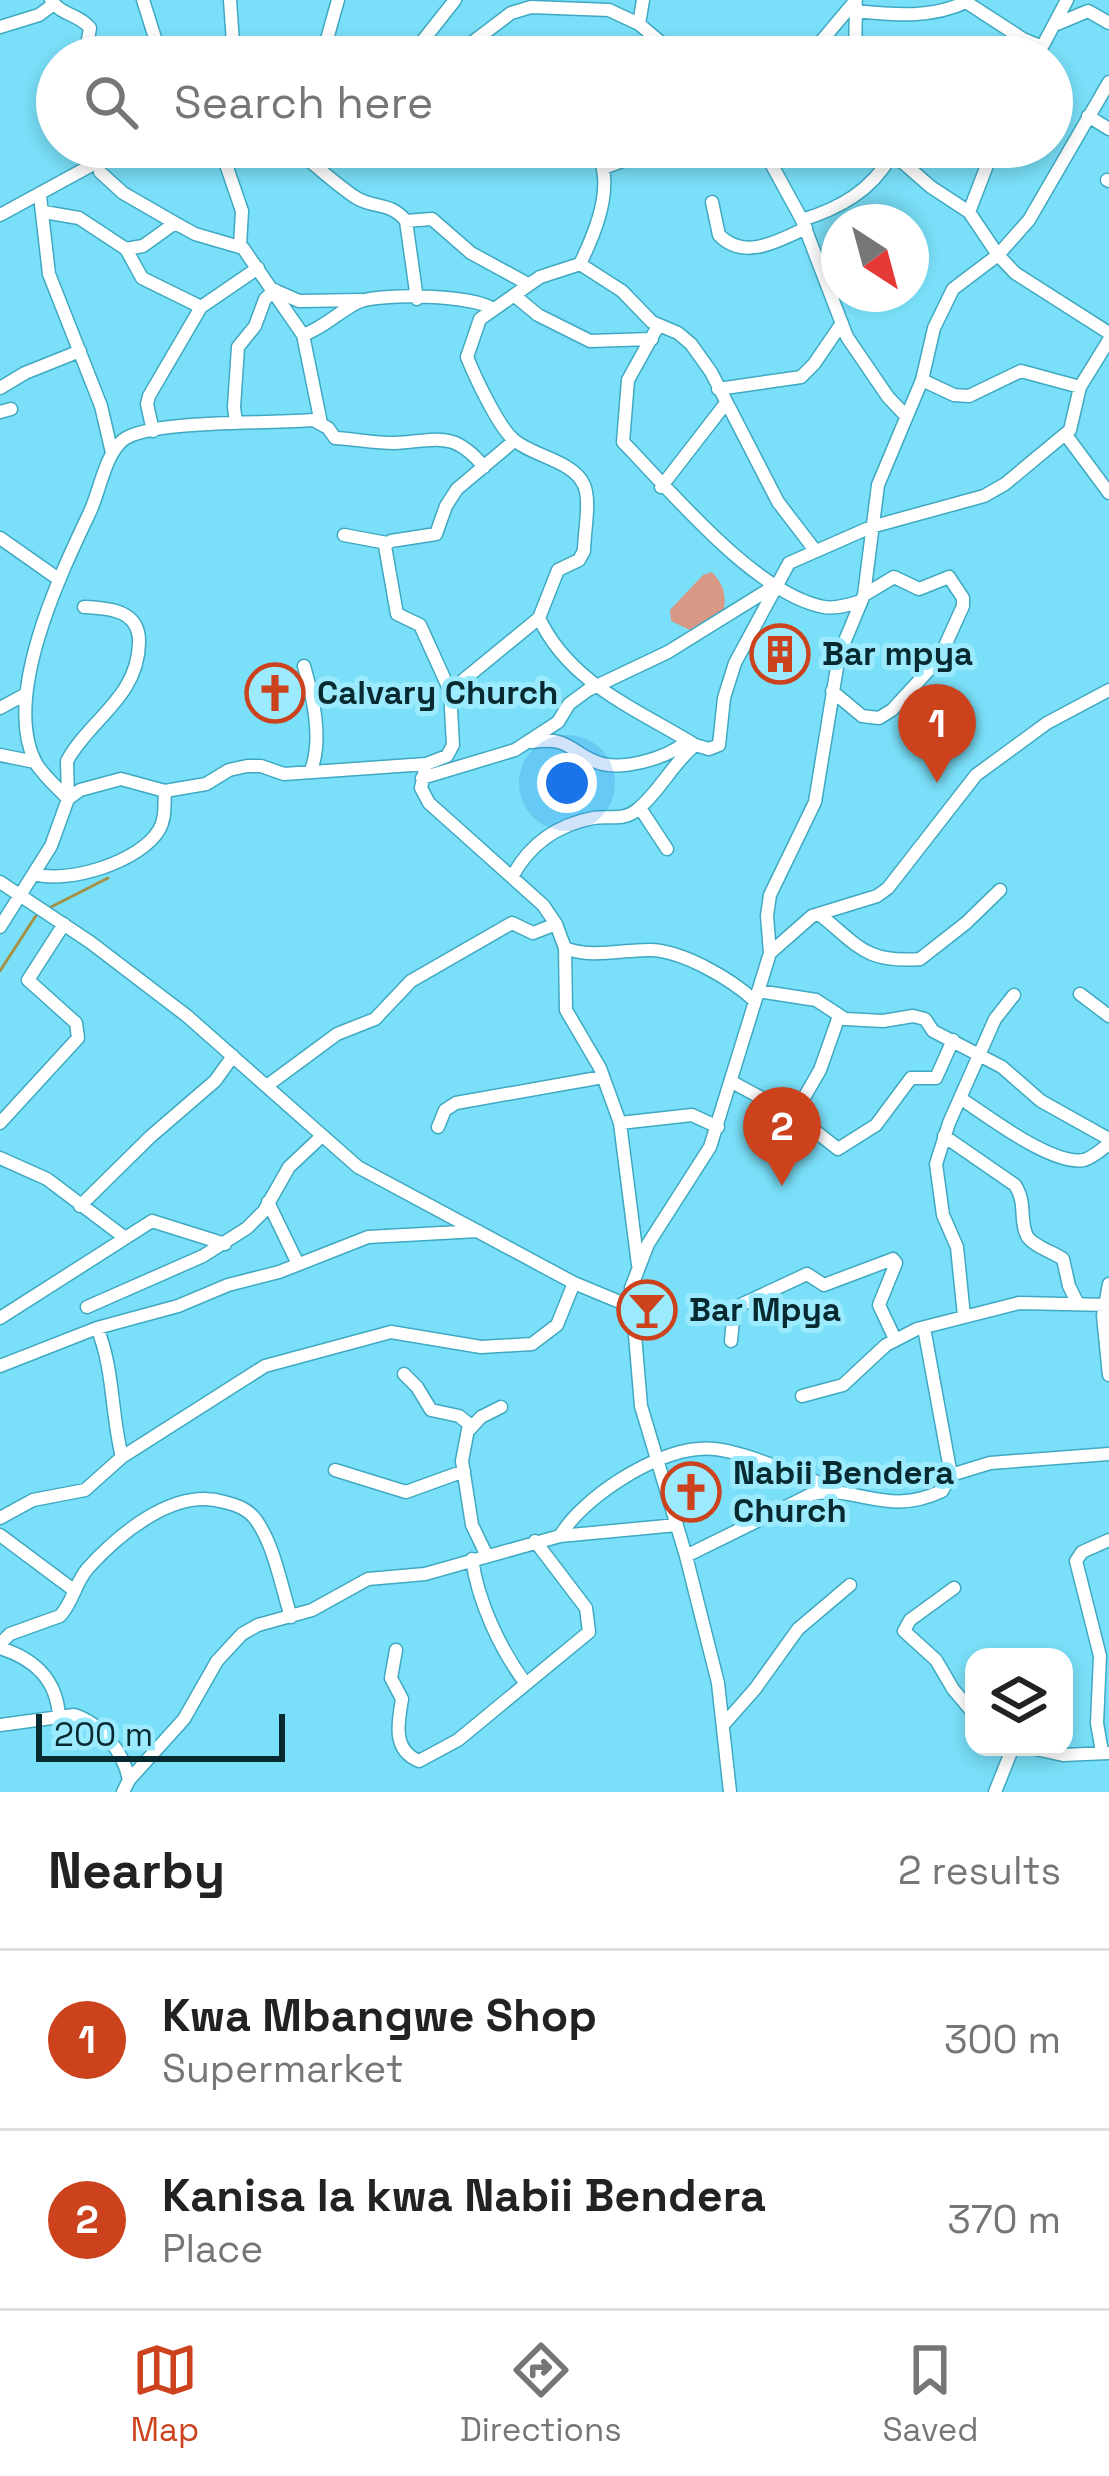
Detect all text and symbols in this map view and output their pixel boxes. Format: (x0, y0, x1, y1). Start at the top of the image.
search box (36, 36, 1073, 168)
icon: search (78, 69, 144, 135)
text: Search here (174, 74, 433, 131)
north arrow (821, 204, 929, 312)
building icon: Bar mpya (749, 623, 811, 685)
place label: Bar mpya (822, 633, 973, 675)
church icon: Calvary Church (244, 662, 306, 724)
place label: Calvary Church (317, 672, 558, 714)
pin: 1 (898, 684, 976, 783)
your location (537, 753, 597, 813)
pin: 2 (743, 1087, 821, 1186)
bar icon: Bar Mpya (616, 1279, 678, 1341)
place label: Bar Mpya (689, 1289, 841, 1331)
place label: Nabii Bendera Church (733, 1452, 954, 1532)
church icon: Nabii Bendera Church (660, 1461, 722, 1523)
map controls (965, 1648, 1073, 1756)
button: layers (965, 1648, 1073, 1756)
scale bar (36, 1708, 285, 1761)
text: 200 m (54, 1714, 153, 1756)
text: Nearby (48, 1838, 225, 1903)
text: 2 results (898, 1846, 1061, 1895)
text: Kwa Mbangwe Shop (162, 1987, 597, 2044)
text: 1 (78, 2015, 96, 2064)
text: 300 m (944, 2015, 1061, 2064)
text: Supermarket (162, 2044, 404, 2093)
text: Kanisa la kwa Nabii Bendera (162, 2167, 766, 2224)
text: 2 (75, 2195, 99, 2244)
text: 370 m (947, 2195, 1061, 2244)
text: Place (162, 2224, 263, 2273)
tab: Map (130, 2337, 199, 2451)
tab: Directions (460, 2337, 622, 2451)
tab: Saved (882, 2337, 979, 2451)

